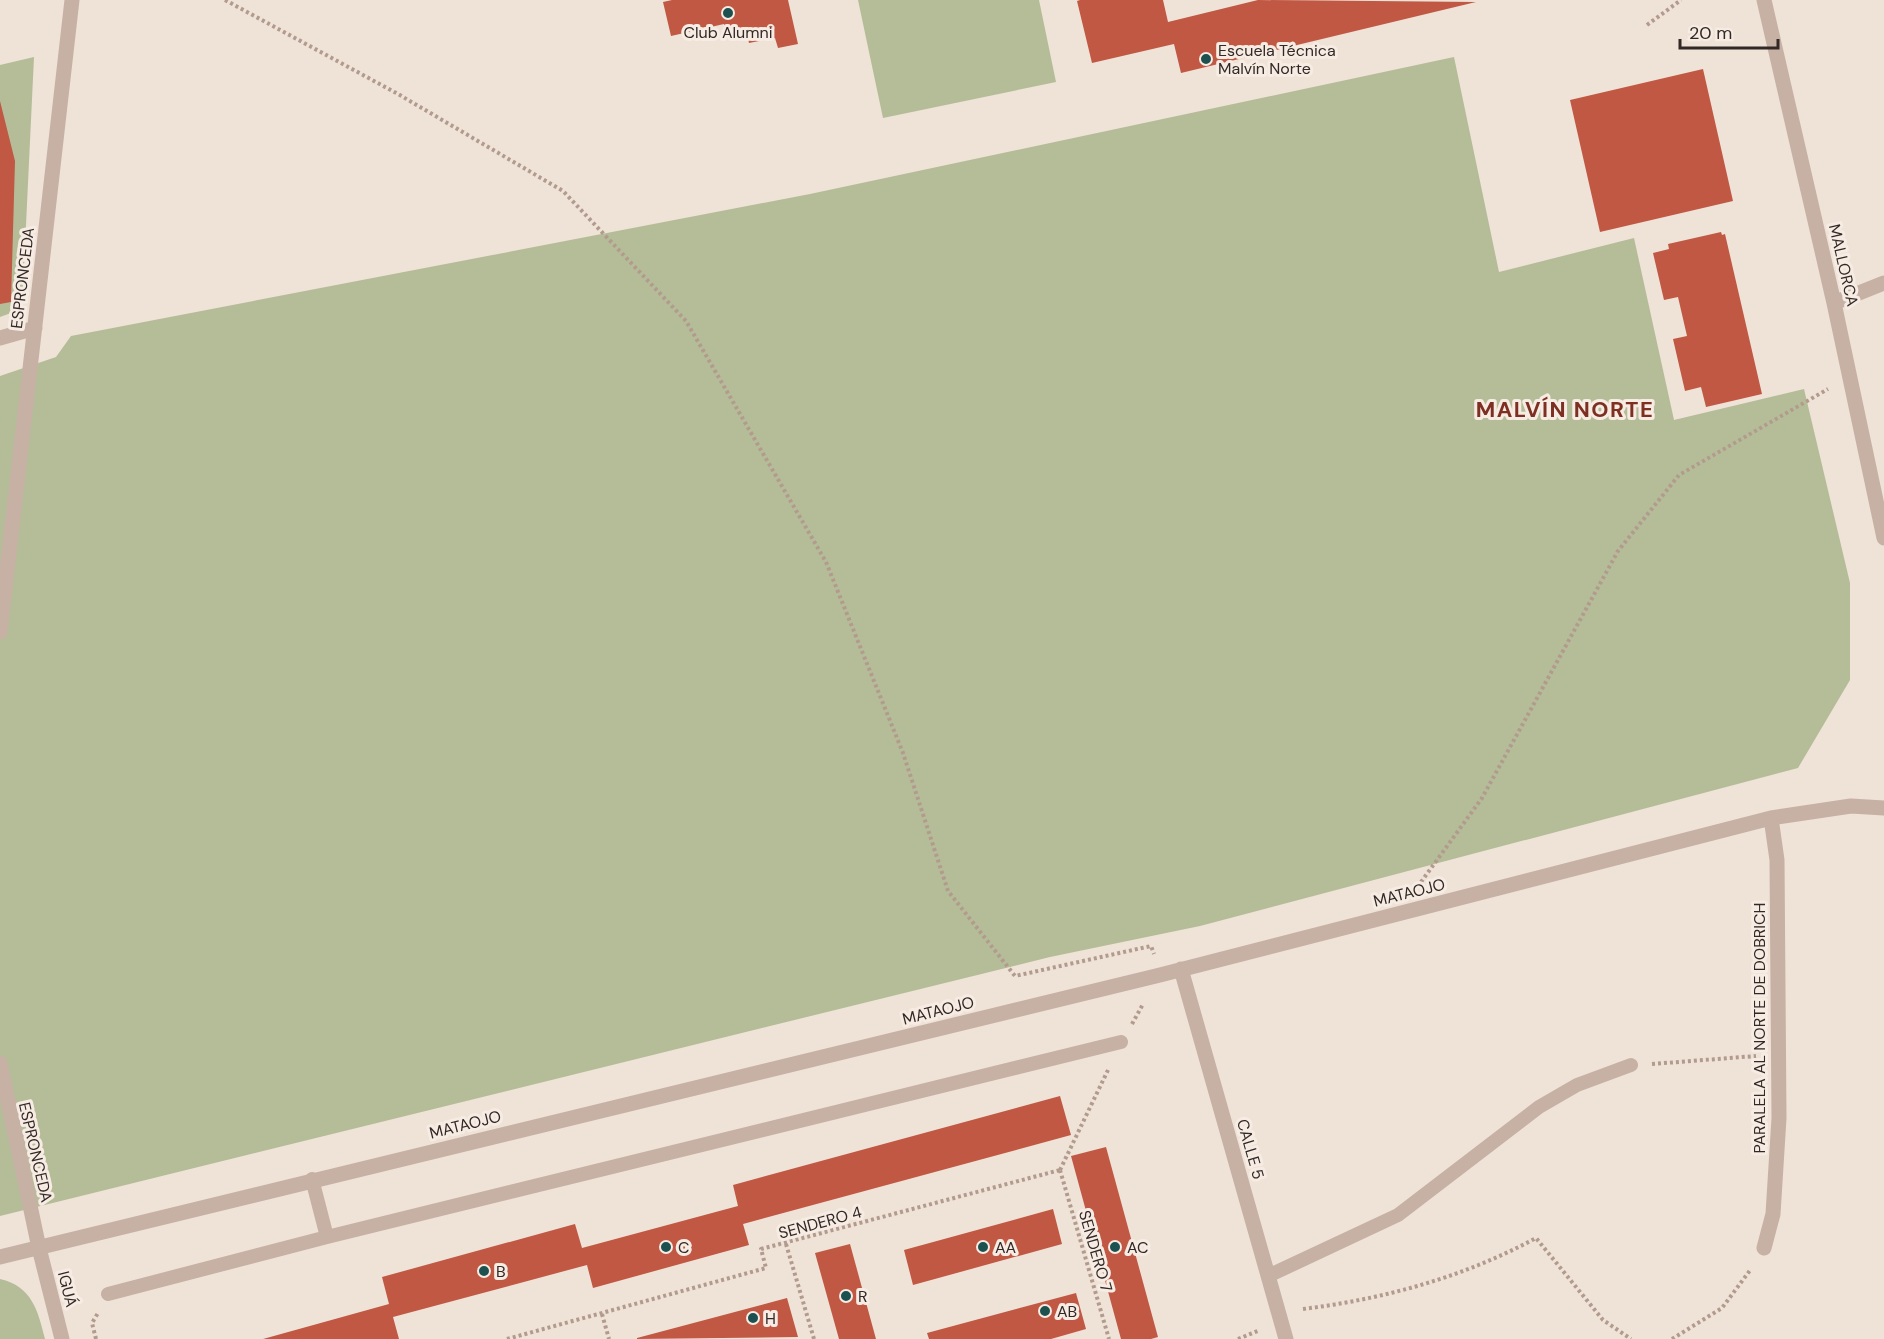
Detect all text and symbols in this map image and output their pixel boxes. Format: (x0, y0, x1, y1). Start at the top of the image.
marker: Club Alumni (721, 6, 735, 20)
scale bar (1680, 12, 1778, 50)
text: 20 m (1689, 21, 1732, 45)
place label: Club Alumni (683, 22, 773, 43)
place label: Escuela Técnica Malvín Norte (1218, 40, 1336, 79)
marker: Escuela Técnica Malvín Norte (1199, 52, 1213, 66)
street label: MALLORCA (1824, 222, 1863, 309)
street label: ESPRONCEDA (6, 226, 39, 330)
district label: MALVÍN NORTE (1476, 395, 1654, 424)
street label: MATAOJO (1371, 873, 1447, 912)
street label: PARALELA AL NORTE DE DOBRICH (1749, 903, 1770, 1153)
street label: MATAOJO (900, 991, 976, 1030)
street label: ESPRONCEDA (14, 1100, 57, 1204)
street label: MATAOJO (427, 1105, 503, 1144)
street label: CALLE 5 (1232, 1117, 1269, 1182)
street label: SENDERO 4 (776, 1201, 864, 1244)
street label: SENDERO 7 (1074, 1208, 1117, 1294)
place label: C (678, 1237, 689, 1258)
place label: AA (995, 1237, 1017, 1258)
place label: AC (1127, 1237, 1148, 1258)
marker: C (659, 1240, 673, 1254)
marker: AA (976, 1240, 990, 1254)
marker: AC (1108, 1240, 1122, 1254)
place label: B (496, 1261, 506, 1282)
marker: B (477, 1264, 491, 1278)
street label: IGUÁ (53, 1269, 82, 1310)
place label: R (858, 1286, 868, 1307)
marker: R (839, 1289, 853, 1303)
place label: AB (1057, 1301, 1077, 1322)
marker: AB (1038, 1304, 1052, 1318)
place label: H (765, 1308, 776, 1329)
marker: H (746, 1311, 760, 1325)

